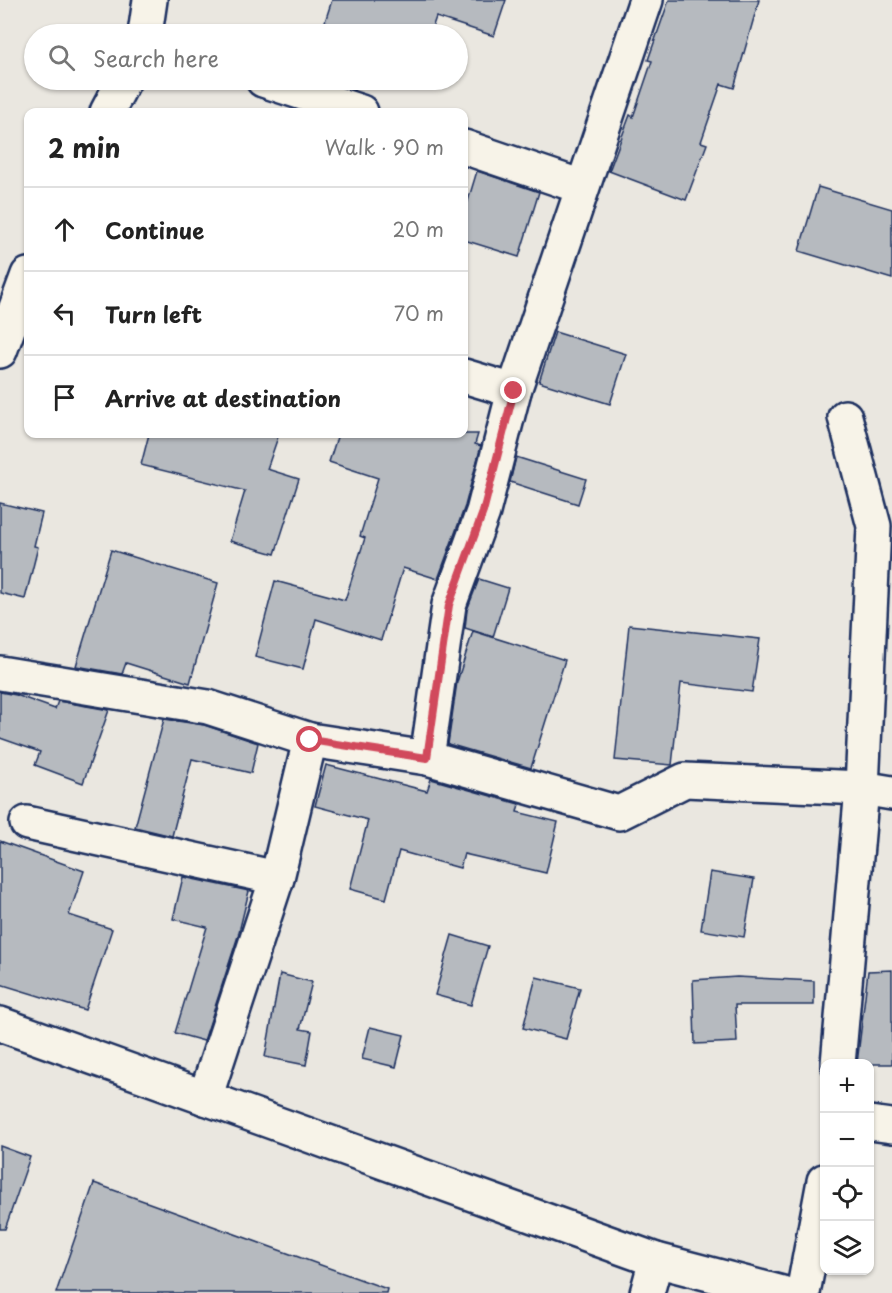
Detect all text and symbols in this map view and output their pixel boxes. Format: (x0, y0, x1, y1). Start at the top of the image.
search box (24, 24, 468, 90)
icon: search (45, 41, 78, 74)
text: Search here (93, 41, 219, 74)
text: 2 min (48, 128, 121, 167)
text: Walk · 90 m (325, 132, 444, 162)
icon: ahead (48, 213, 81, 246)
text: Continue (105, 213, 204, 246)
text: 20 m (392, 214, 444, 244)
icon: left (48, 297, 81, 330)
text: Turn left (105, 297, 202, 330)
text: 70 m (394, 298, 444, 328)
route end (500, 377, 526, 403)
icon: arrive (48, 381, 81, 414)
text: Arrive at destination (105, 381, 341, 414)
route start (296, 726, 322, 752)
map controls (820, 1059, 874, 1275)
button: + (820, 1059, 874, 1113)
button: − (820, 1113, 874, 1167)
button: locate (820, 1167, 874, 1221)
button: layers (820, 1221, 874, 1275)

